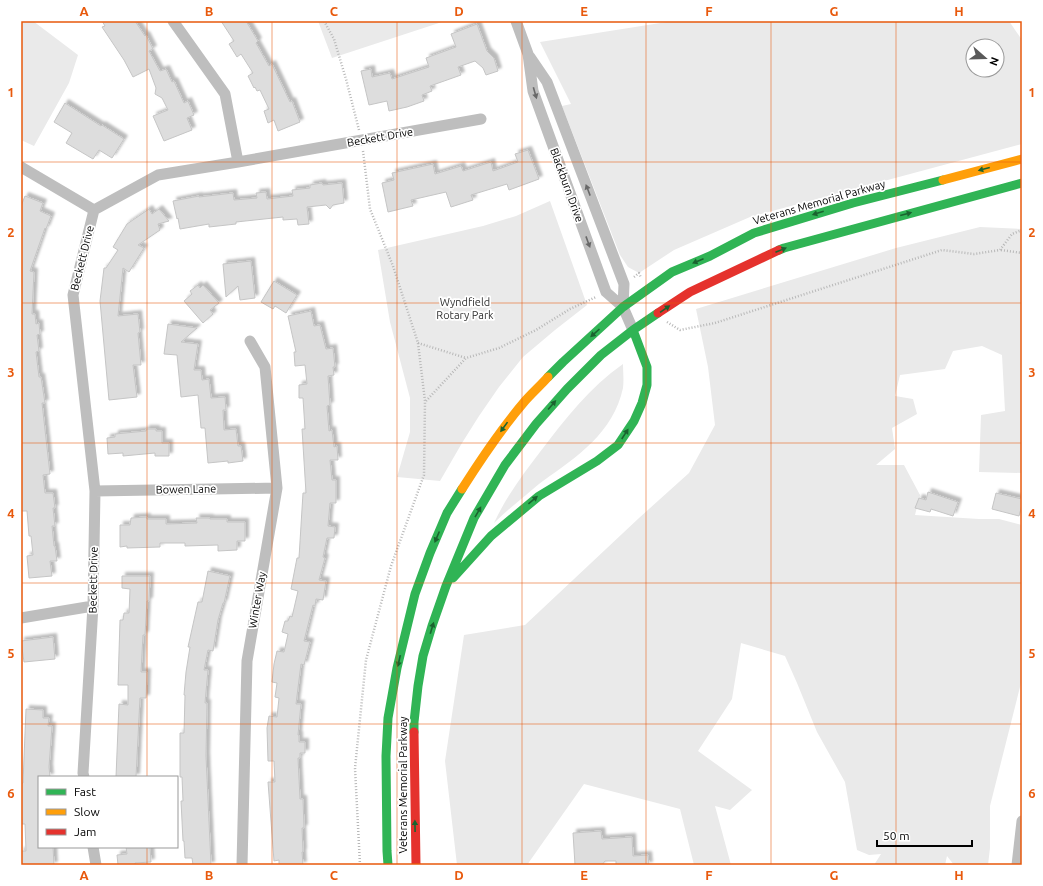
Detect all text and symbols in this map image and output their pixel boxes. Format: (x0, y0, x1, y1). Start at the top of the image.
text: A (79, 4, 89, 18)
text: B (205, 4, 214, 18)
text: C (330, 4, 339, 18)
text: D (454, 4, 464, 18)
text: E (580, 4, 588, 18)
text: F (705, 4, 713, 18)
text: G (830, 4, 839, 18)
text: H (954, 4, 964, 18)
north arrow (965, 38, 1005, 78)
text: N (987, 56, 1001, 67)
text: 1 (7, 85, 15, 99)
text: 1 (1028, 85, 1036, 99)
one-way arrow (532, 87, 538, 99)
street label: Beckett Drive (346, 125, 414, 149)
street label: Blackburn Drive (548, 146, 586, 224)
one-way arrow (978, 166, 991, 172)
street label: Veterans Memorial Parkway (751, 177, 887, 227)
one-way arrow (585, 184, 591, 196)
one-way arrow (812, 210, 824, 216)
one-way arrow (900, 211, 912, 217)
street label: Beckett Drive (68, 224, 96, 292)
text: 2 (7, 225, 15, 239)
text: 2 (1028, 225, 1036, 239)
one-way arrow (585, 236, 591, 248)
one-way arrow (776, 247, 788, 253)
one-way arrow (692, 258, 703, 264)
park label: Wyndfield Rotary Park (436, 296, 494, 321)
one-way arrow (660, 305, 671, 313)
one-way arrow (589, 329, 600, 338)
text: 3 (7, 365, 15, 379)
text: 3 (1028, 365, 1036, 379)
one-way arrow (547, 401, 556, 410)
one-way arrow (500, 421, 509, 432)
one-way arrow (621, 429, 629, 440)
street label: Bowen Lane (156, 482, 216, 496)
one-way arrow (528, 496, 539, 505)
text: 4 (7, 506, 15, 520)
one-way arrow (475, 506, 482, 518)
text: 4 (1028, 506, 1036, 520)
one-way arrow (434, 532, 440, 543)
street label: Beckett Drive (86, 547, 100, 613)
street label: Winter Way (246, 570, 268, 629)
one-way arrow (429, 622, 435, 634)
text: 5 (7, 646, 15, 660)
text: 5 (1028, 646, 1036, 660)
one-way arrow (396, 656, 402, 668)
street label: Veterans Memorial Parkway (397, 716, 409, 854)
legend (38, 776, 178, 848)
text: Fast (74, 785, 96, 798)
text: 6 (7, 786, 15, 800)
text: 6 (1028, 786, 1036, 800)
text: Slow (74, 805, 100, 818)
one-way arrow (412, 819, 418, 832)
scale bar (877, 822, 972, 848)
text: Jam (74, 825, 96, 838)
text: 50 m (883, 829, 910, 842)
text: A (79, 868, 89, 882)
text: B (205, 868, 214, 882)
text: C (330, 868, 339, 882)
text: D (454, 868, 464, 882)
text: E (580, 868, 588, 882)
text: F (705, 868, 713, 882)
text: G (830, 868, 839, 882)
text: H (954, 868, 964, 882)

